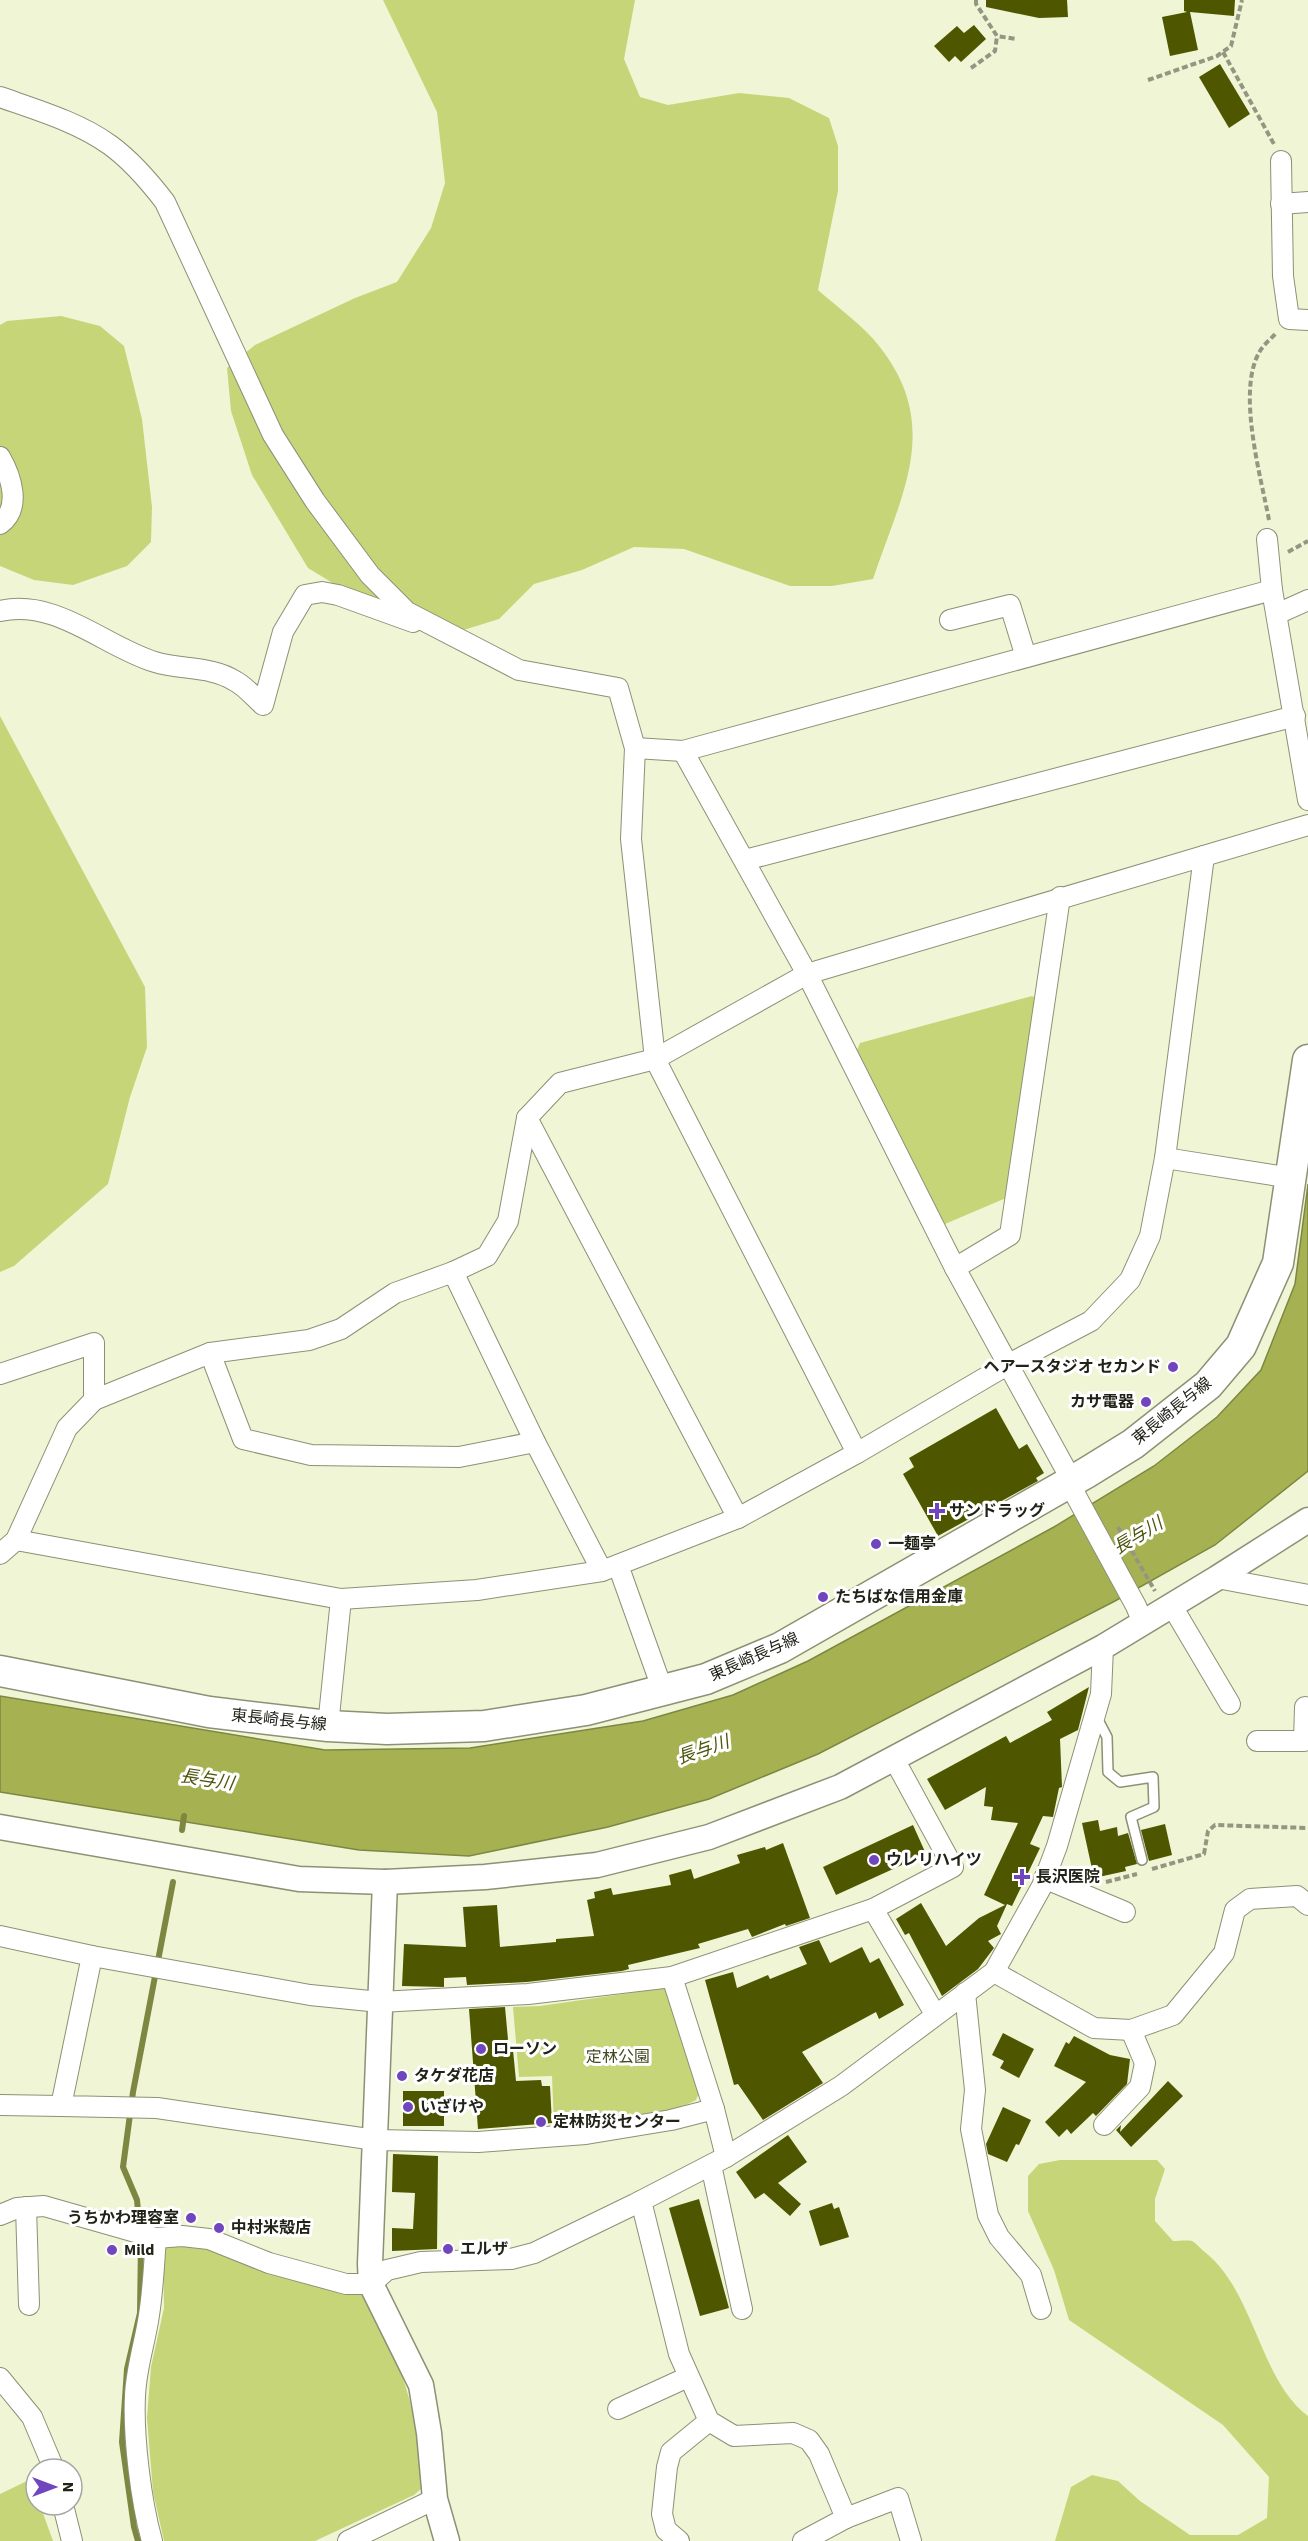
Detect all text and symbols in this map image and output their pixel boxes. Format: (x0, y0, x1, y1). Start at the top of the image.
place label: ヘアースタジオ セカンド (984, 1356, 1161, 1378)
marker: ヘアースタジオ セカンド (1166, 1360, 1180, 1374)
street label: 東長崎長与線 (1128, 1372, 1216, 1450)
place label: カサ電器 (1070, 1391, 1135, 1413)
marker: カサ電器 (1139, 1395, 1153, 1409)
place label: サンドラッグ (949, 1500, 1045, 1522)
marker: サンドラッグ (930, 1504, 944, 1518)
water label: 長与川 (1108, 1510, 1169, 1561)
place label: 一麺亭 (888, 1533, 936, 1555)
marker: 一麺亭 (869, 1537, 883, 1551)
place label: たちばな信用金庫 (835, 1586, 963, 1608)
marker: たちばな信用金庫 (816, 1590, 830, 1604)
street label: 東長崎長与線 (706, 1627, 802, 1687)
street label: 東長崎長与線 (230, 1704, 328, 1736)
water label: 長与川 (673, 1729, 734, 1771)
water label: 長与川 (178, 1763, 238, 1797)
place label: ウレリハイツ (886, 1849, 982, 1871)
marker: ウレリハイツ (867, 1853, 881, 1867)
place label: 長沢医院 (1036, 1866, 1100, 1888)
marker: 長沢医院 (1013, 1868, 1031, 1886)
place label: ローソン (493, 2038, 557, 2060)
marker: ローソン (474, 2042, 488, 2056)
park label: 定林公園 (586, 2046, 650, 2068)
place label: タケダ花店 (414, 2065, 494, 2087)
marker: タケダ花店 (395, 2069, 409, 2083)
place label: いざけや (420, 2096, 484, 2118)
marker: いざけや (401, 2100, 415, 2114)
place label: 定林防災センター (553, 2111, 681, 2133)
marker: 定林防災センター (534, 2115, 548, 2129)
place label: うちかわ理容室 (67, 2207, 179, 2229)
marker: うちかわ理容室 (184, 2211, 198, 2225)
place label: 中村米殻店 (231, 2217, 311, 2239)
marker: 中村米殻店 (212, 2221, 226, 2235)
place label: エルザ (460, 2238, 508, 2260)
place label: Mild (124, 2239, 154, 2261)
marker: エルザ (441, 2242, 455, 2256)
marker: Mild (105, 2243, 119, 2257)
north arrow (24, 2457, 84, 2517)
text: N (57, 2482, 79, 2492)

